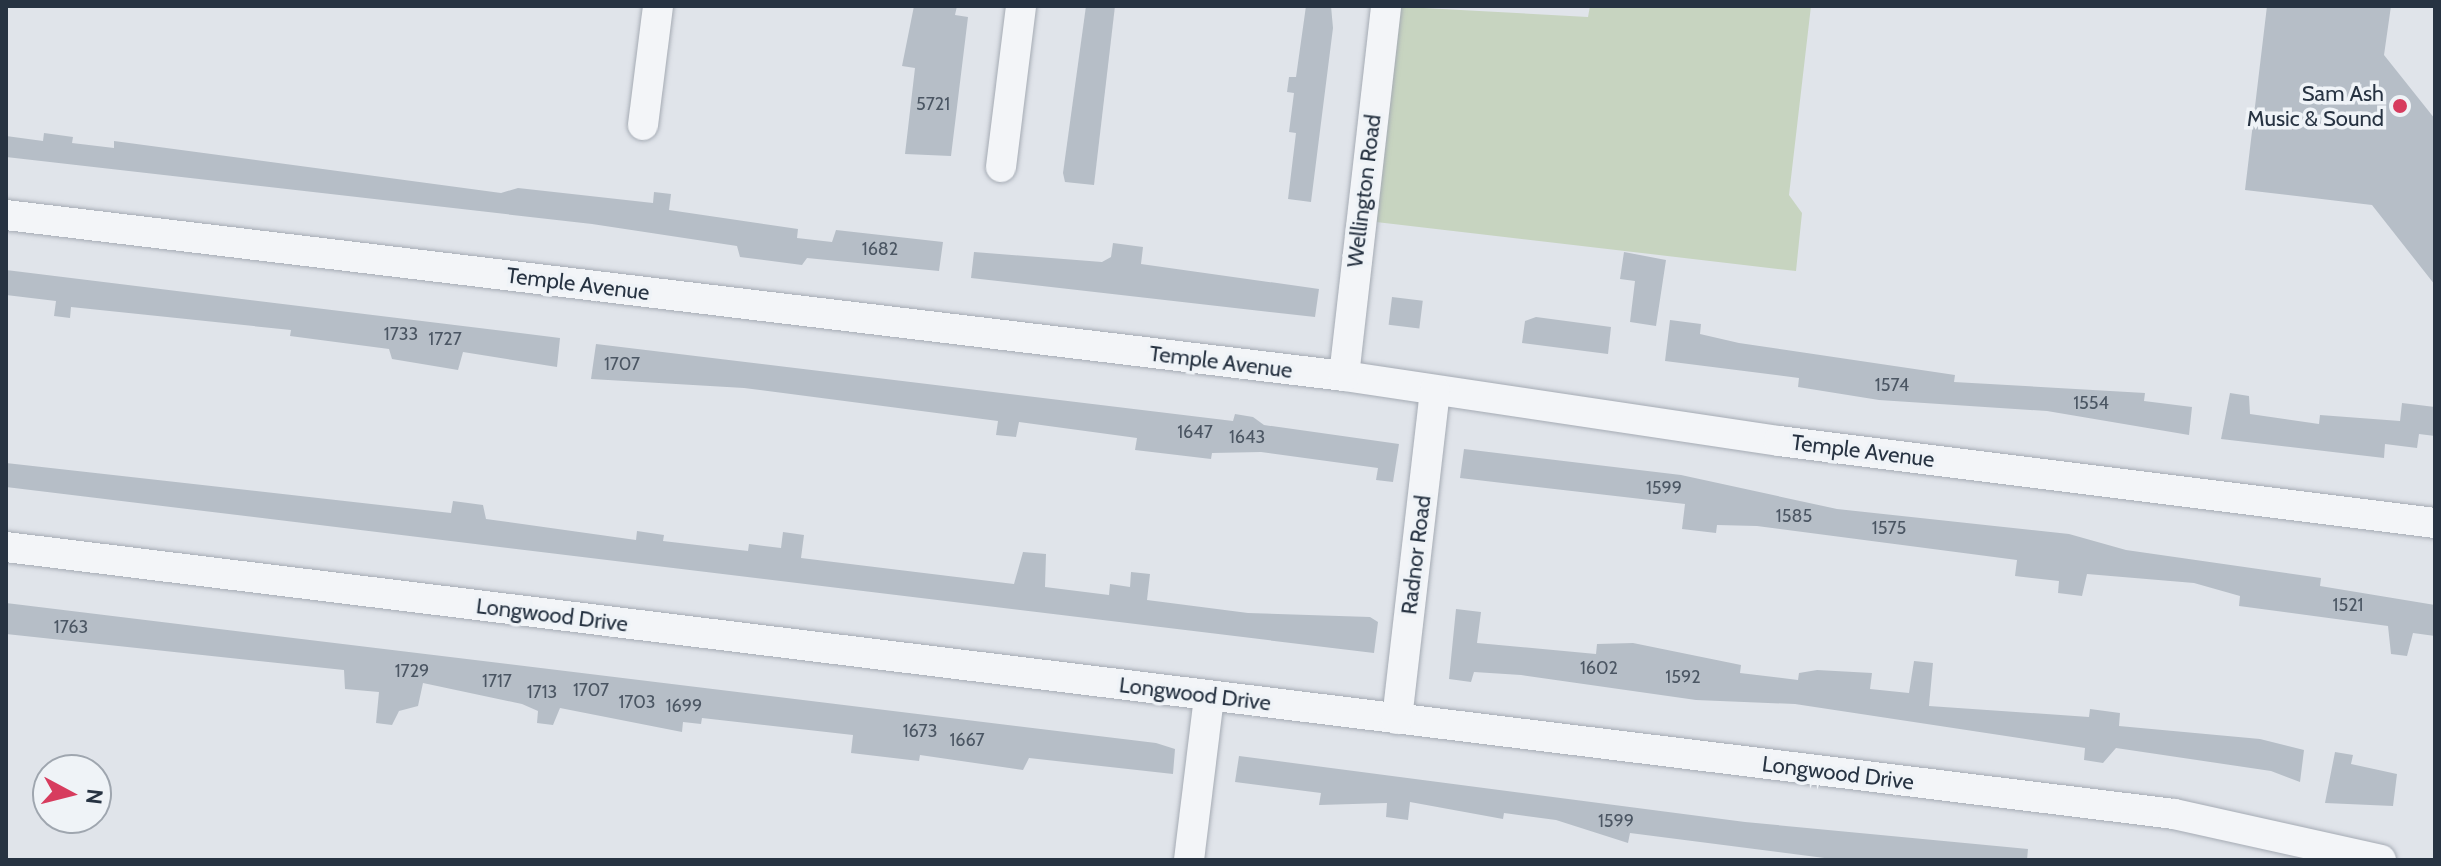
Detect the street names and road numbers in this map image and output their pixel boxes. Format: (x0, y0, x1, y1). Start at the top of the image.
street label: Wellington Road (1342, 113, 1386, 269)
street label: Temple Avenue (505, 262, 651, 306)
street label: Temple Avenue (1148, 340, 1294, 384)
street label: Temple Avenue (1790, 429, 1936, 473)
street label: Radnor Road (1396, 494, 1436, 616)
street label: Longwood Drive (475, 593, 629, 637)
street label: Longwood Drive (1118, 672, 1272, 716)
street label: Longwood Drive (1761, 751, 1915, 795)

